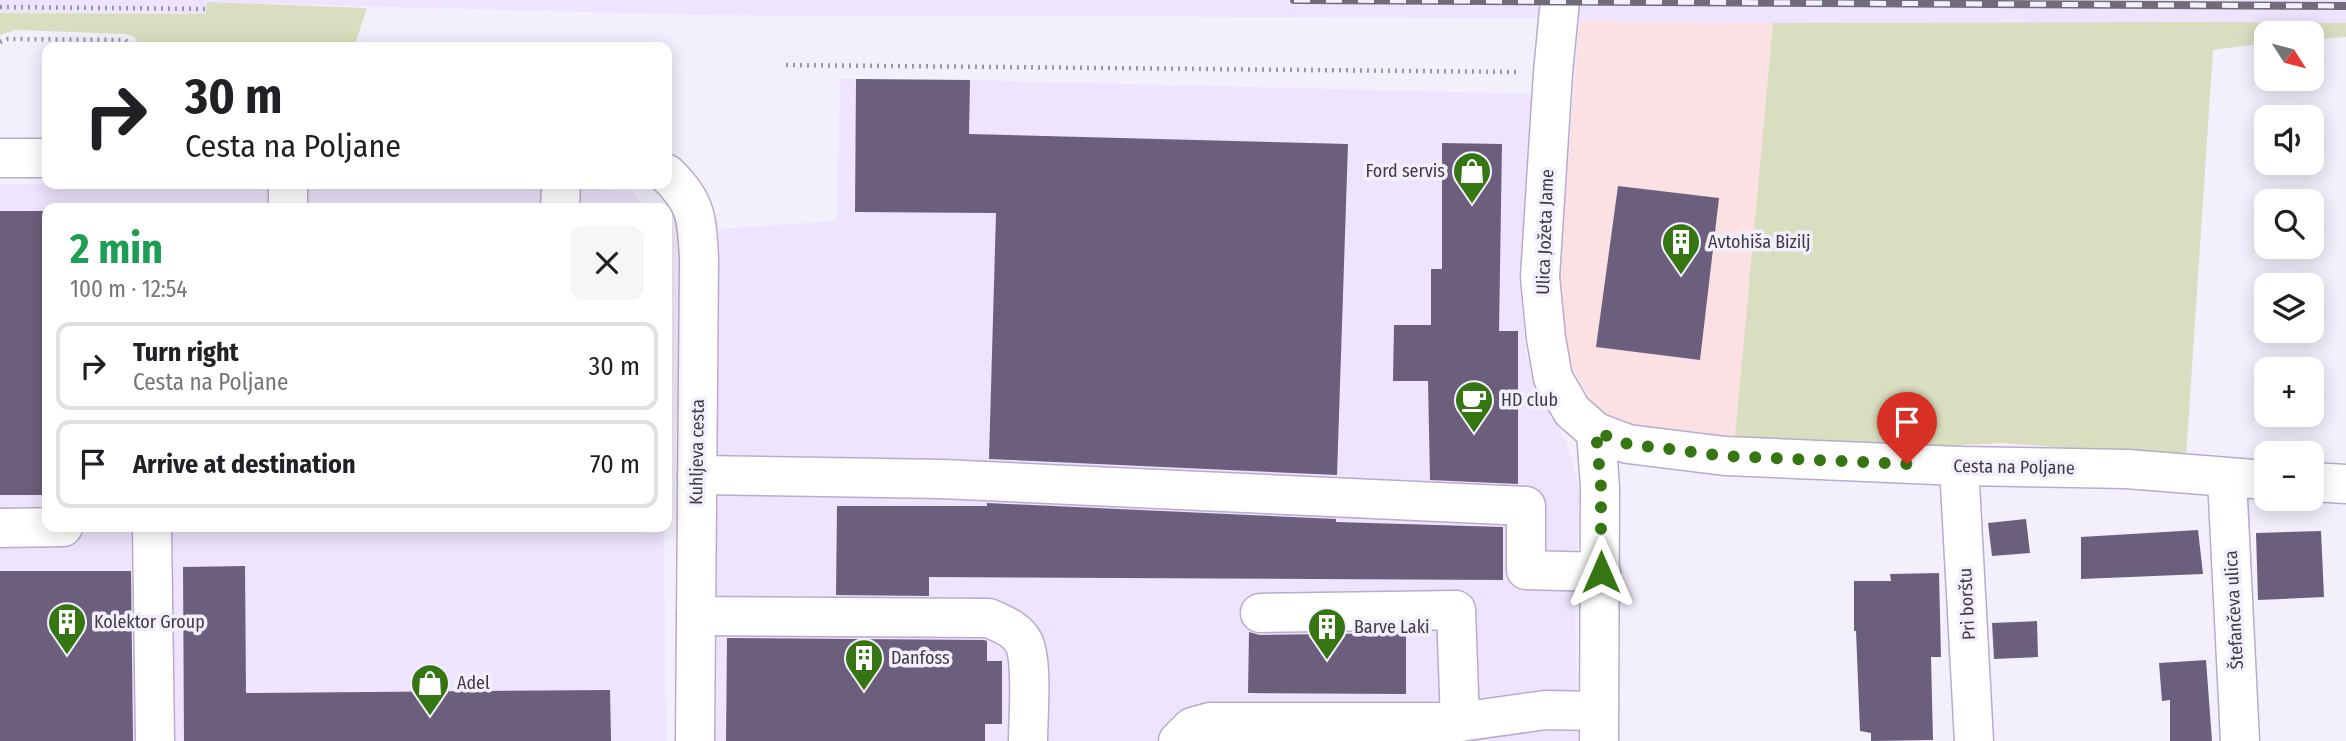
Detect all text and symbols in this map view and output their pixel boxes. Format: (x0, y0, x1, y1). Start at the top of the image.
north arrow (2254, 21, 2324, 91)
map controls (2254, 21, 2324, 511)
text: 30 m (185, 67, 283, 126)
icon: right (70, 70, 161, 161)
button: sound (2254, 105, 2324, 175)
text: Cesta na Poljane (185, 127, 401, 165)
shop icon: Ford servis (1451, 150, 1493, 205)
place label: Ford servis (1366, 160, 1445, 182)
street label: Ulica Jožeta Jame (1532, 169, 1558, 295)
button: search (2254, 189, 2324, 259)
building icon: Avtohiša Bizilj (1660, 221, 1702, 276)
text: 2 min (70, 224, 163, 274)
button: close (570, 226, 644, 300)
place label: Avtohiša Bizilj (1708, 231, 1811, 253)
button: layers (2254, 273, 2324, 343)
text: 100 m · 12:54 (70, 275, 187, 303)
text: Turn right (133, 337, 239, 368)
icon: right (74, 347, 112, 385)
text: 30 m (589, 351, 640, 382)
button: + (2254, 357, 2324, 427)
text: Cesta na Poljane (133, 368, 288, 396)
cafe icon: HD club (1453, 379, 1495, 434)
place label: HD club (1501, 389, 1558, 411)
pin (1877, 392, 1937, 464)
street label: Kuhljeva cesta (685, 399, 709, 505)
icon: arrive (1888, 403, 1926, 441)
button: − (2254, 441, 2324, 511)
icon: arrive (74, 445, 112, 483)
text: Arrive at destination (133, 449, 356, 480)
text: 70 m (590, 449, 640, 480)
street label: Cesta na Poljane (1953, 455, 2075, 479)
position arrow (1564, 535, 1638, 609)
street label: Štefančeva ulica (2220, 550, 2248, 670)
street label: Pri borštu (1954, 567, 1980, 641)
building icon: Kolektor Group (46, 601, 88, 656)
building icon: Barve Laki (1306, 606, 1348, 661)
place label: Kolektor Group (94, 611, 205, 633)
place label: Barve Laki (1354, 616, 1430, 638)
building icon: Danfoss (843, 637, 885, 692)
place label: Danfoss (891, 647, 950, 669)
shop icon: Adel (409, 662, 451, 717)
place label: Adel (457, 672, 490, 694)

